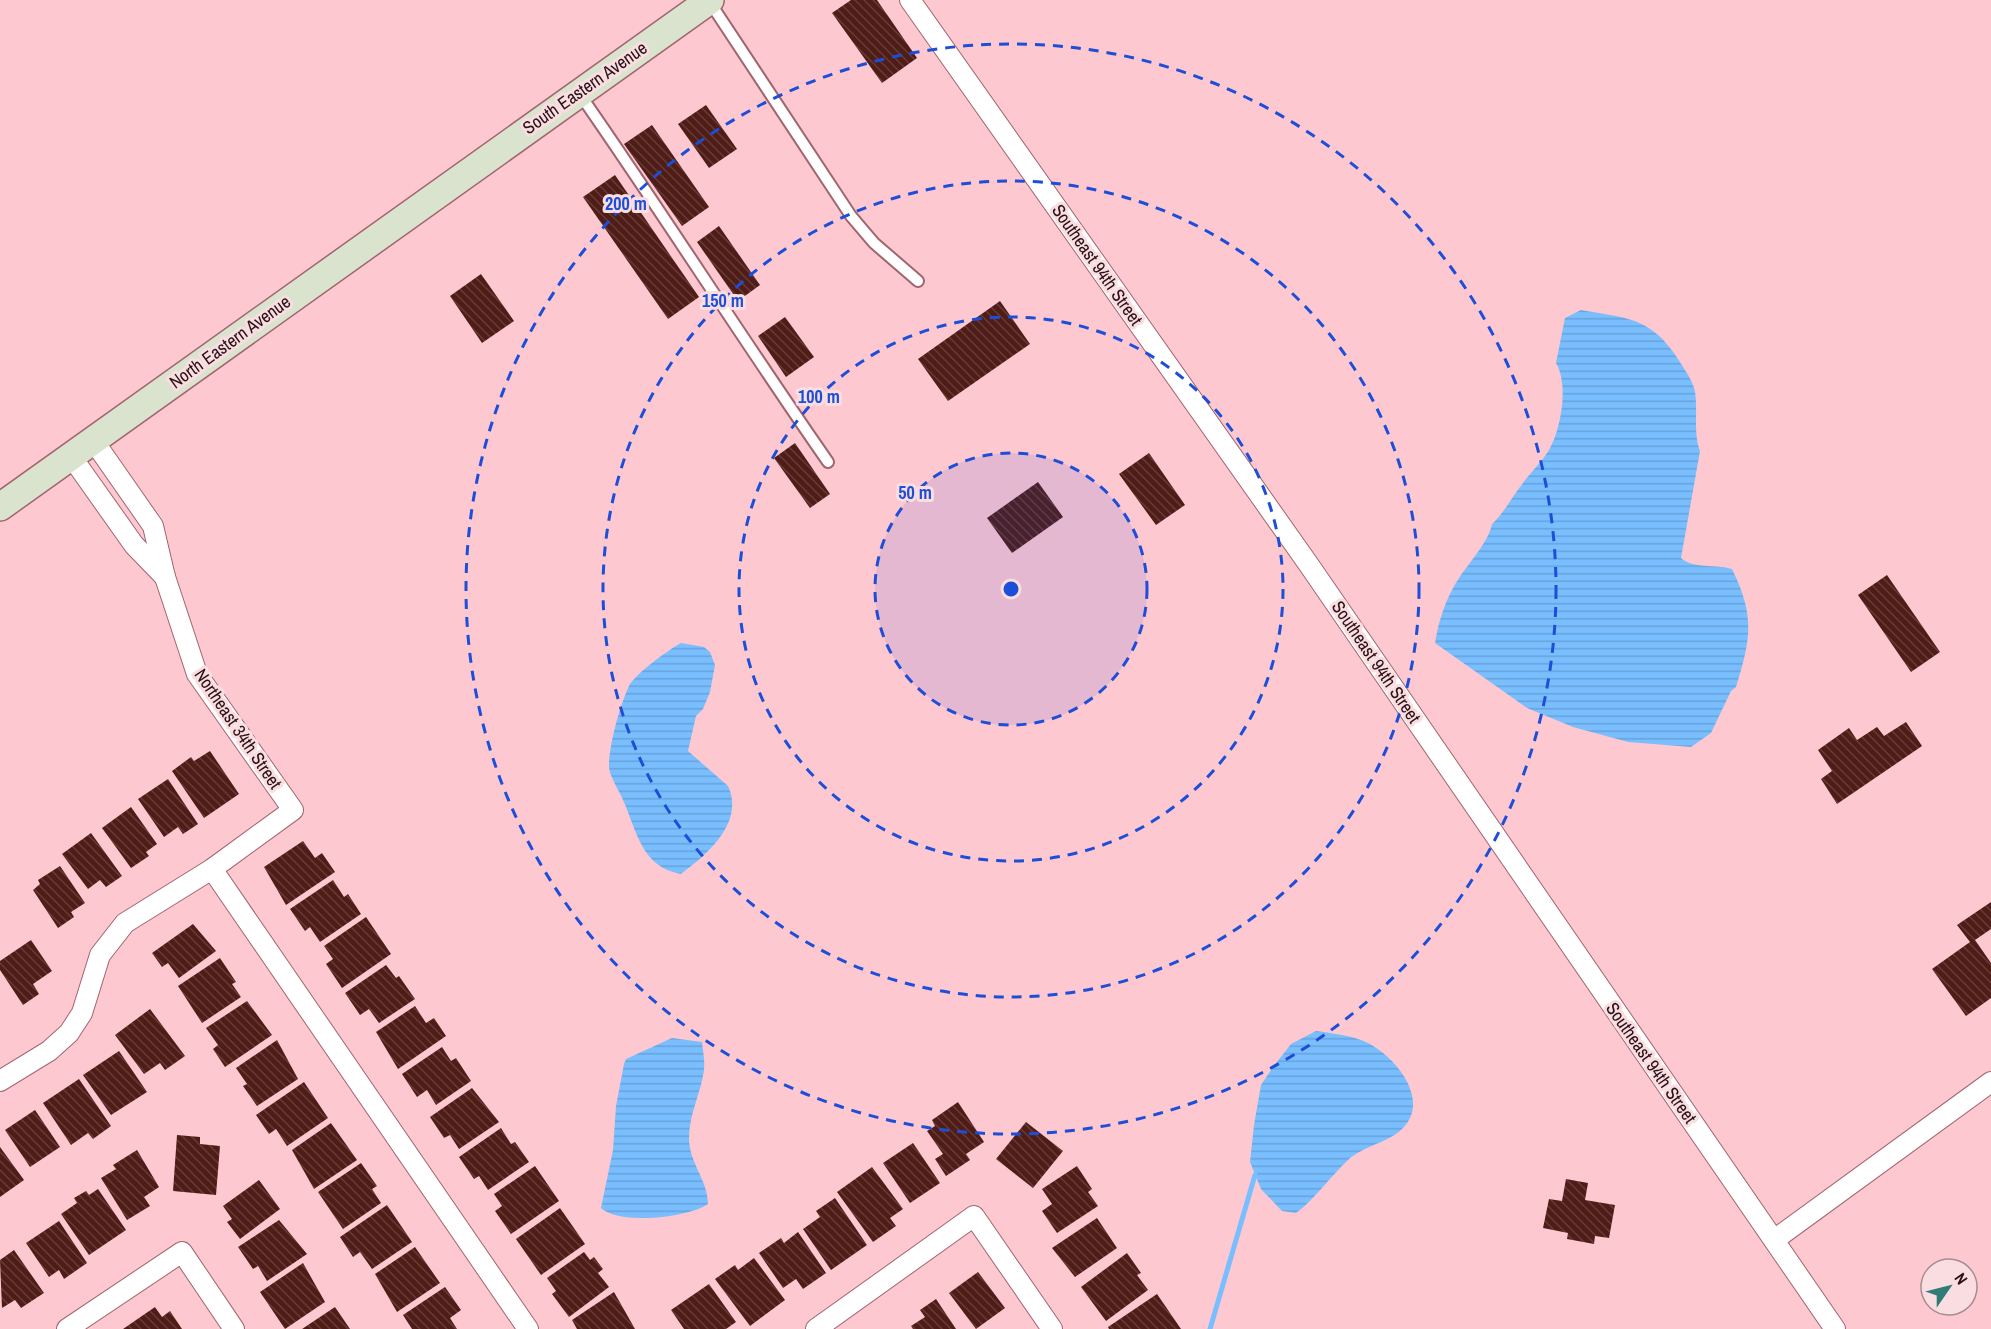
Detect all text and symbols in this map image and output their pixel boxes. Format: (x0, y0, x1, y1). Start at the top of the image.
street label: South Eastern Avenue (517, 35, 652, 140)
text: 200 m (605, 191, 647, 216)
street label: Southeast 94th Street (1046, 199, 1149, 330)
text: 150 m (702, 288, 744, 313)
street label: North Eastern Avenue (164, 289, 295, 394)
text: 100 m (798, 384, 840, 409)
text: 50 m (898, 480, 932, 505)
centre of rings (1001, 579, 1021, 599)
street label: Southeast 94th Street (1326, 596, 1427, 728)
street label: Northeast 34th Street (189, 664, 288, 794)
street label: Southeast 94th Street (1600, 997, 1703, 1128)
north arrow (1919, 1257, 1979, 1317)
text: N (1950, 1268, 1973, 1289)

